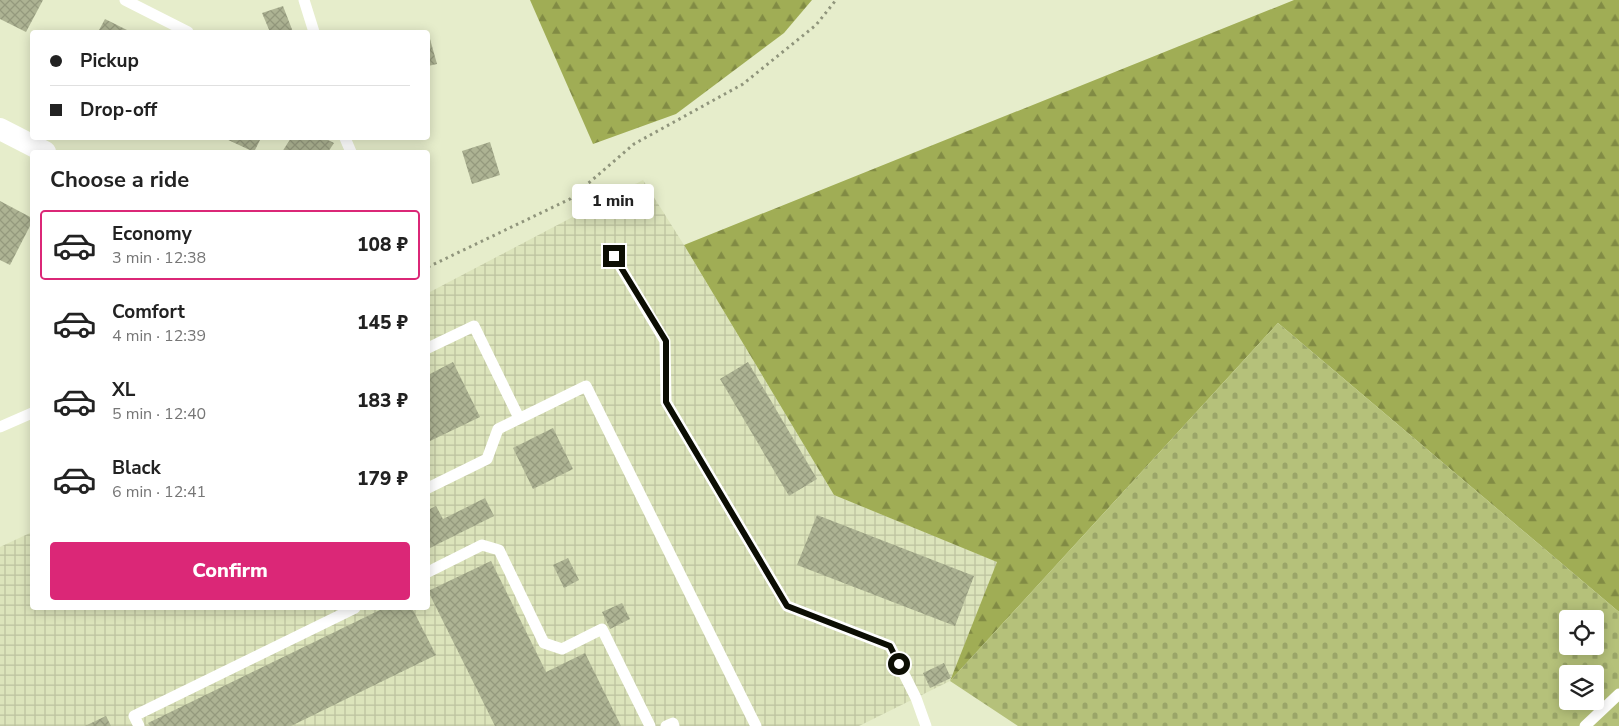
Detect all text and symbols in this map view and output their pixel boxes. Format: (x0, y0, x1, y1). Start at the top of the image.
text: Pickup (80, 48, 139, 74)
text: Drop-off (80, 97, 157, 123)
text: Choose a ride (50, 165, 189, 195)
callout: 1 min (573, 184, 655, 218)
text: 1 min (592, 190, 634, 212)
text: Economy (112, 221, 192, 247)
icon: car (52, 223, 97, 268)
text: 108 ₽ (357, 232, 408, 258)
route end (603, 245, 625, 267)
text: 3 min · 12:38 (112, 247, 206, 269)
text: Comfort (112, 299, 185, 325)
icon: car (52, 301, 97, 346)
text: 145 ₽ (357, 310, 408, 336)
text: 4 min · 12:39 (112, 325, 206, 347)
text: XL (112, 377, 135, 403)
icon: car (52, 379, 97, 424)
text: 183 ₽ (357, 388, 408, 414)
text: 5 min · 12:40 (112, 403, 206, 425)
text: Black (112, 455, 161, 481)
icon: car (52, 457, 97, 502)
text: 179 ₽ (357, 466, 408, 492)
text: 6 min · 12:41 (112, 481, 206, 503)
button: Confirm (50, 542, 410, 600)
map controls (1559, 610, 1604, 710)
button: locate (1559, 610, 1604, 655)
route start (888, 653, 910, 675)
button: layers (1559, 665, 1604, 710)

